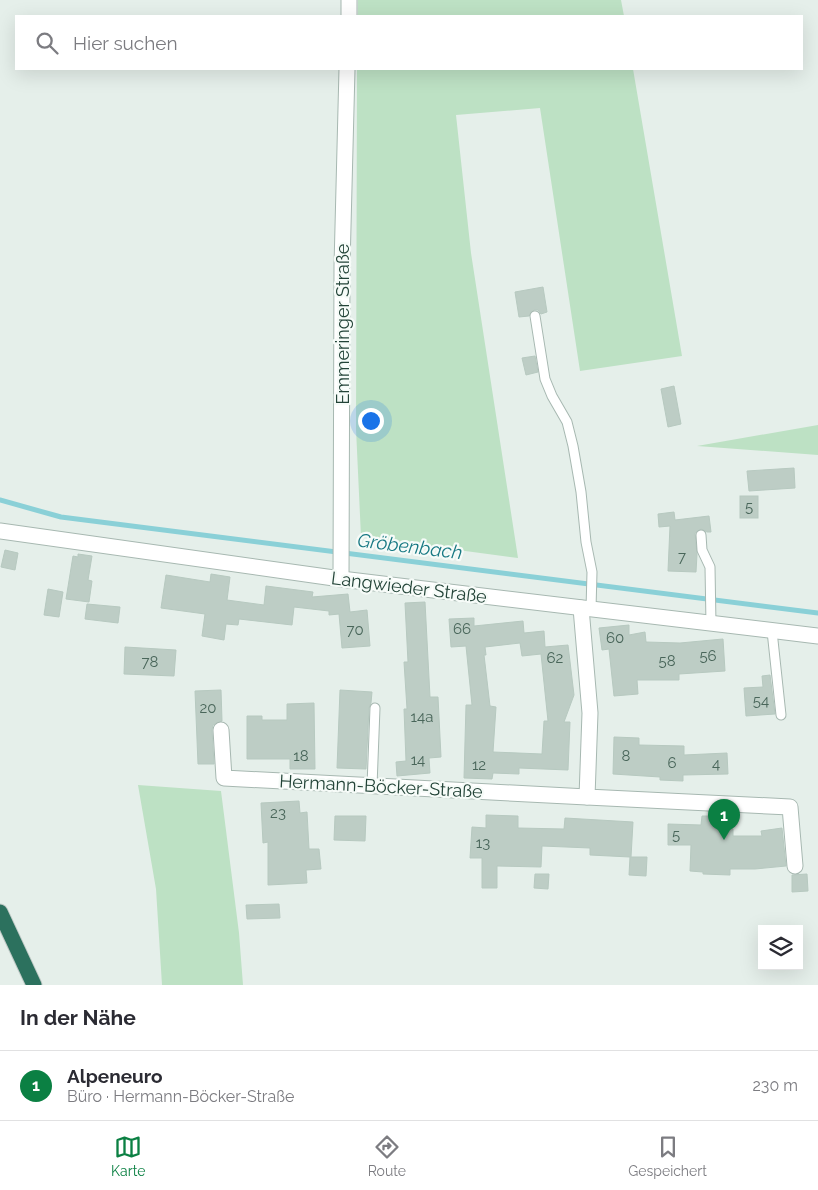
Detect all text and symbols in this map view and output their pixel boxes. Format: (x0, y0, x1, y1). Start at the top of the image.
search box (15, 15, 803, 70)
icon: search (33, 29, 61, 57)
text: Hier suchen (73, 32, 178, 54)
street label: Emmeringer Straße (332, 243, 353, 404)
your location (358, 408, 384, 434)
house number: 5 (745, 498, 753, 516)
water label: Gröbenbach (356, 529, 464, 563)
house number: 7 (678, 548, 686, 566)
street label: Langwieder Straße (330, 567, 488, 607)
house number: 66 (453, 620, 471, 638)
house number: 70 (346, 621, 364, 639)
house number: 60 (606, 629, 624, 647)
house number: 56 (699, 647, 717, 665)
house number: 62 (547, 649, 564, 667)
house number: 58 (658, 652, 676, 670)
house number: 78 (142, 653, 159, 671)
house number: 54 (753, 692, 769, 710)
house number: 20 (200, 699, 217, 717)
house number: 14a (411, 708, 433, 726)
house number: 18 (293, 747, 309, 765)
house number: 8 (622, 747, 631, 765)
house number: 14 (411, 751, 425, 769)
house number: 6 (667, 754, 677, 772)
house number: 4 (712, 755, 720, 773)
house number: 12 (472, 756, 486, 774)
street label: Hermann-Böcker-Straße (279, 770, 484, 802)
pin: 1 (708, 799, 740, 840)
house number: 23 (270, 804, 286, 822)
house number: 5 (672, 826, 680, 844)
house number: 13 (476, 834, 490, 852)
map controls (758, 925, 803, 970)
button: layers (758, 925, 803, 970)
text: In der Nähe (20, 1005, 136, 1030)
text: Alpeneuro (67, 1065, 163, 1087)
text: 1 (32, 1076, 40, 1095)
text: 230 m (753, 1076, 798, 1095)
text: Büro · Hermann-Böcker-Straße (67, 1087, 294, 1106)
tab: Karte (111, 1133, 145, 1179)
tab: Route (368, 1133, 406, 1179)
tab: Gespeichert (628, 1133, 707, 1179)

